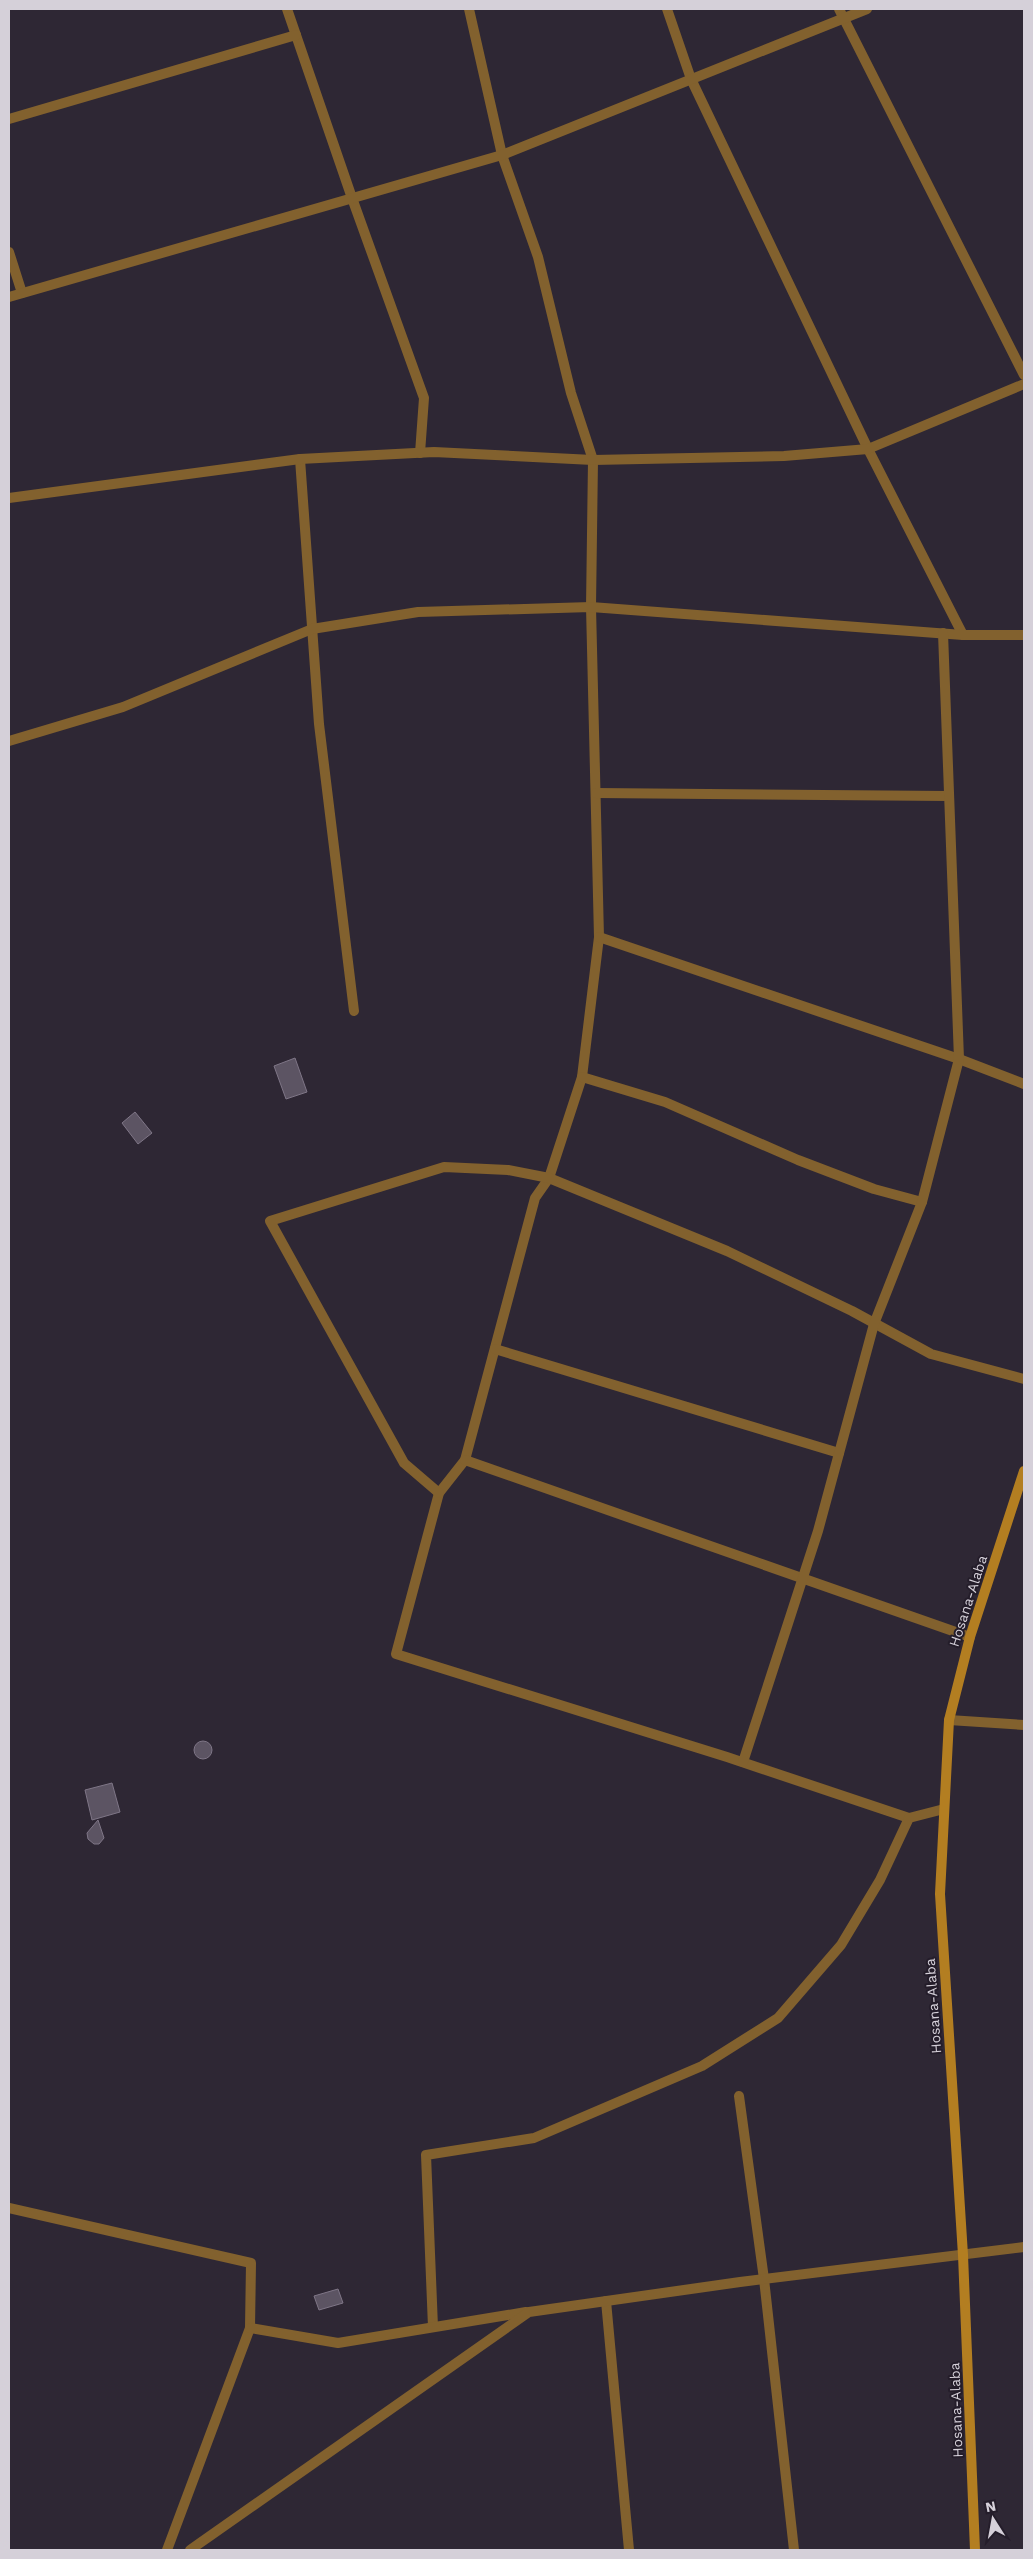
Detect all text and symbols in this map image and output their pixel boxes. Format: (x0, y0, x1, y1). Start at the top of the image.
street label: Hosana-Alaba (946, 1553, 990, 1649)
street label: Hosana-Alaba (922, 1958, 944, 2054)
street label: Hosana-Alaba (946, 2362, 966, 2458)
north arrow (968, 2494, 1018, 2544)
text: N (984, 2497, 997, 2515)

